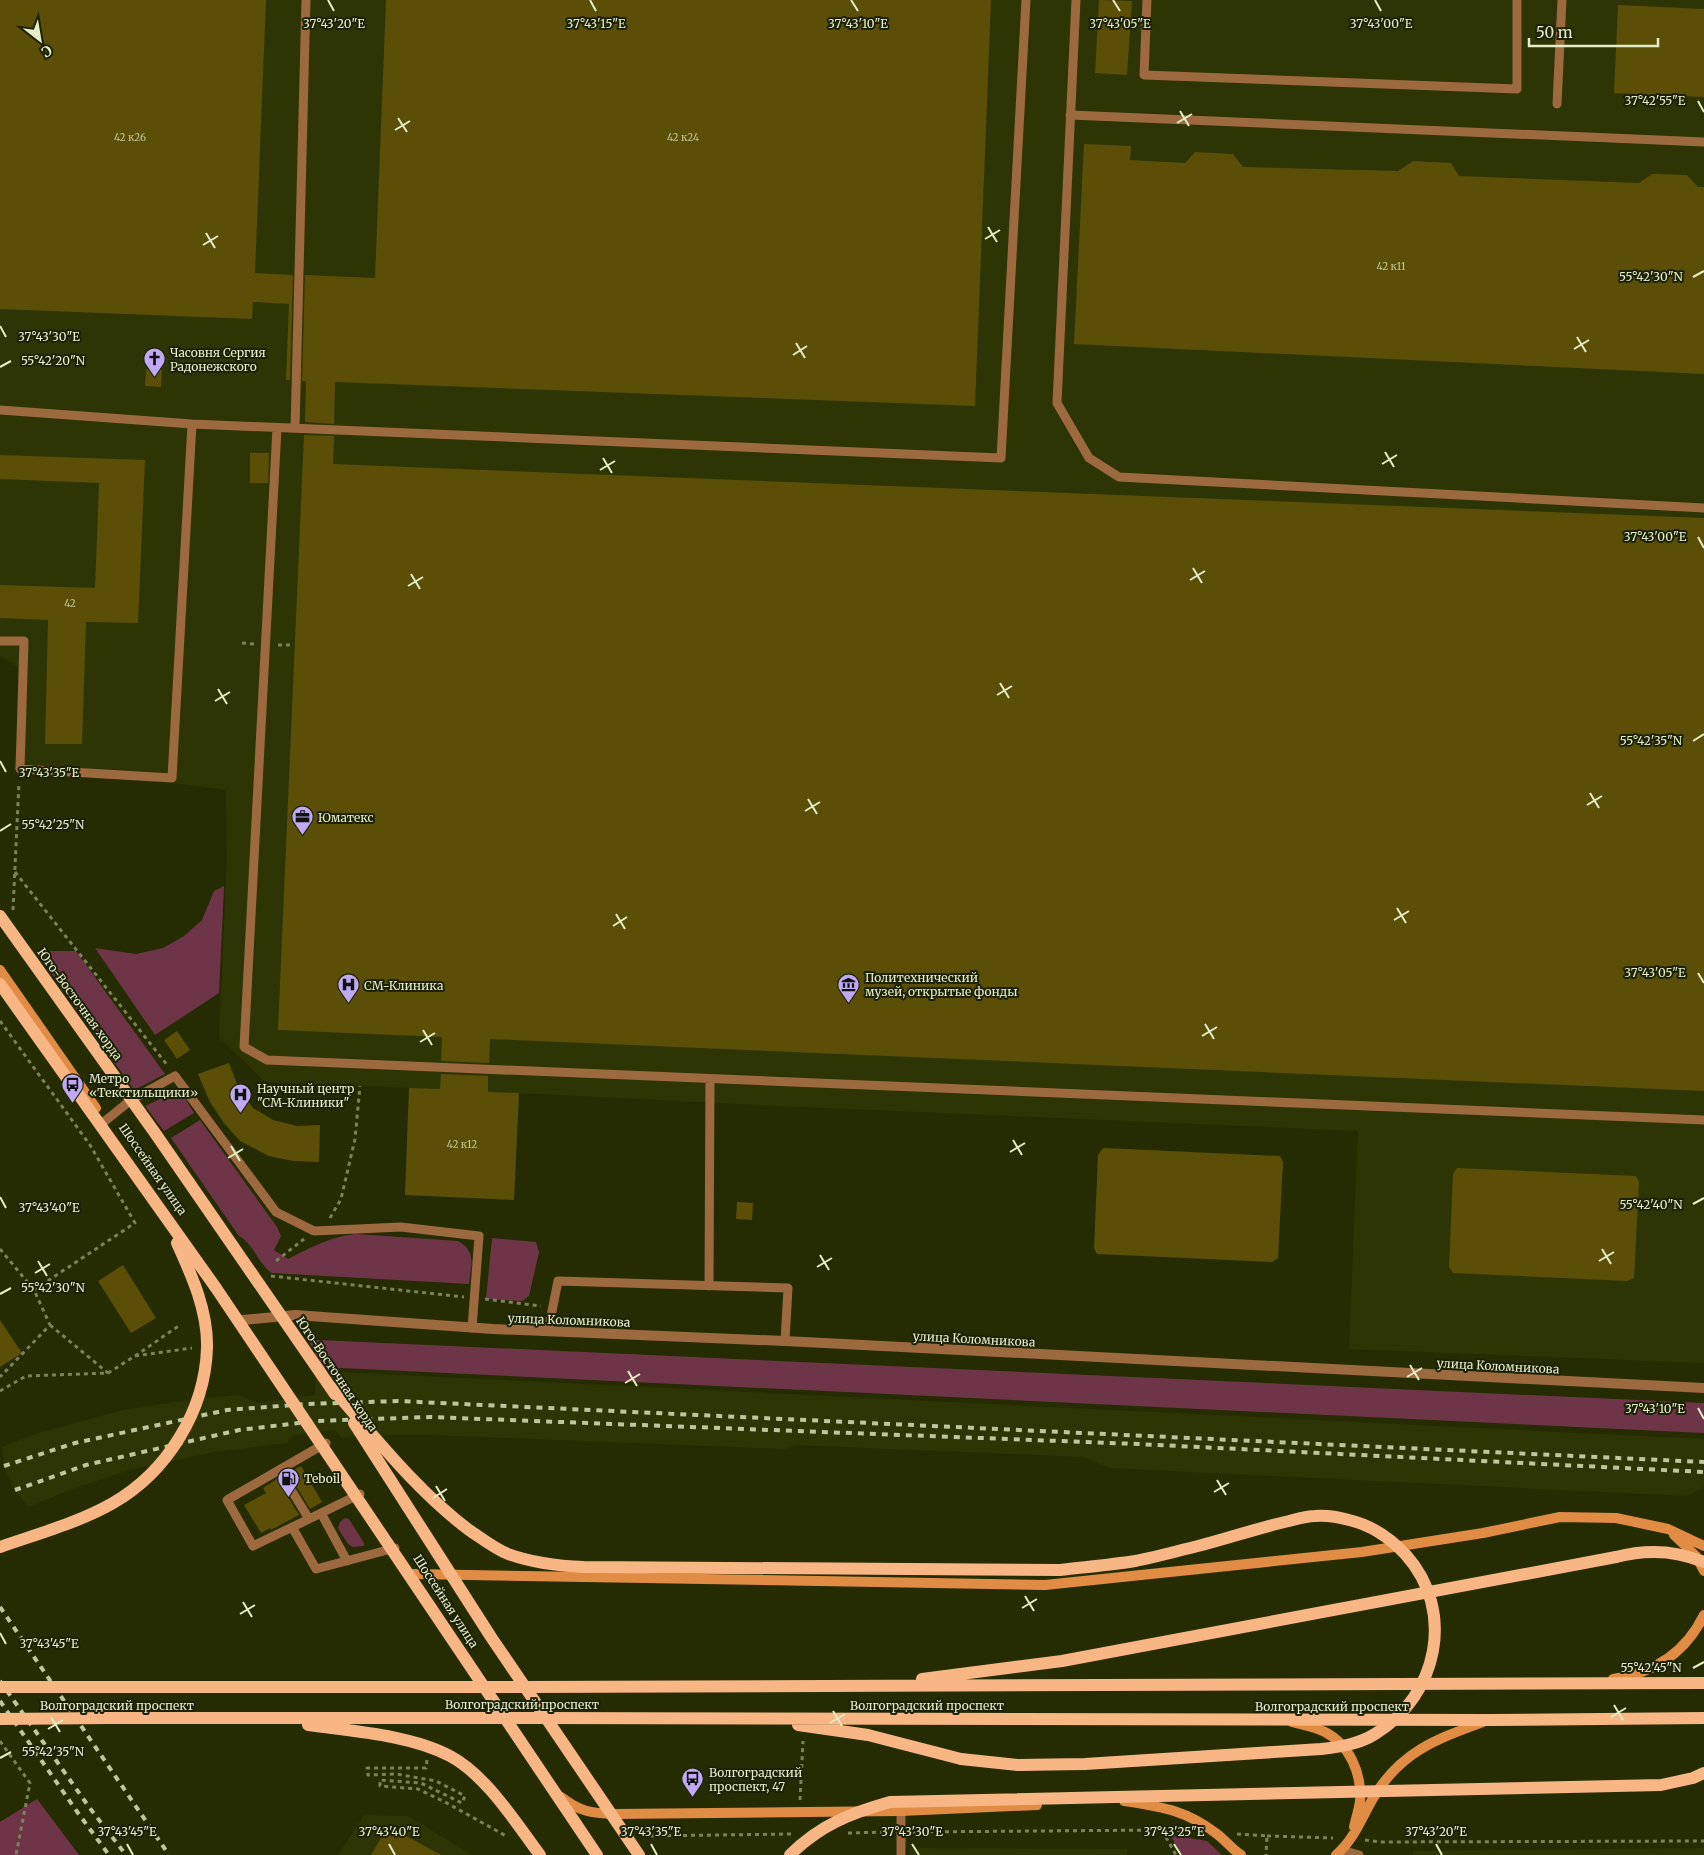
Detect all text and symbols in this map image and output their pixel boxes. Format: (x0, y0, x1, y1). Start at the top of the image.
north arrow (15, 15, 65, 65)
scale bar (1529, 15, 1658, 47)
text: 37°43'20"E (303, 16, 365, 31)
text: 37°43'15"E (566, 16, 626, 31)
text: 37°43'10"E (828, 16, 888, 31)
text: 37°43'05"E (1089, 16, 1151, 31)
text: 37°43'00"E (1350, 16, 1413, 31)
text: 50 m (1536, 23, 1573, 42)
text: С (38, 41, 55, 61)
text: 37°42'55"E (1625, 93, 1686, 108)
house number: 42 к26 (114, 131, 146, 144)
house number: 42 к24 (667, 131, 699, 144)
house number: 42 к11 (1377, 260, 1406, 273)
text: 55°42'30"N (1619, 269, 1684, 284)
text: 37°43'30"E (18, 329, 80, 344)
place label: Часовня Сергия Радонежского (170, 345, 266, 374)
church icon: Часовня Сергия Радонежского (142, 347, 166, 378)
text: 55°42'20"N (21, 353, 86, 368)
text: 37°43'00"E (1624, 529, 1687, 544)
house number: 42 (64, 597, 76, 610)
text: 55°42'35"N (1620, 733, 1683, 748)
text: 37°43'35"E (19, 765, 80, 780)
office icon: Юматекс (290, 805, 314, 836)
place label: Юматекс (318, 810, 374, 825)
text: 55°42'25"N (22, 817, 85, 832)
street label: Юго-Восточная хорда (34, 945, 126, 1063)
text: 37°43'05"E (1624, 965, 1686, 980)
place label: Политехнический музей, открытые фонды (865, 970, 1017, 999)
museum icon: Политехнический музей, открытые фонды (837, 972, 861, 1003)
hospital icon: СМ-Клиника (336, 973, 360, 1004)
place label: СМ-Клиника (364, 978, 444, 993)
place label: Метро «Текстильщики» (89, 1071, 198, 1100)
bus stop icon: Метро «Текстильщики» (61, 1073, 85, 1104)
place label: Научный центр "СМ-Клиники" (257, 1081, 354, 1110)
hospital icon: Научный центр "СМ-Клиники" (229, 1083, 253, 1114)
street label: Шоссейная улица (116, 1120, 191, 1218)
house number: 42 к12 (447, 1138, 477, 1151)
text: 55°42'40"N (1619, 1197, 1683, 1212)
text: 37°43'40"E (18, 1200, 80, 1215)
text: 55°42'30"N (21, 1280, 86, 1295)
street label: улица Коломникова (507, 1310, 631, 1330)
street label: Юго-Восточная хорда (293, 1314, 381, 1435)
street label: улица Коломникова (912, 1328, 1036, 1350)
street label: улица Коломникова (1436, 1355, 1560, 1377)
text: 37°43'10"E (1625, 1401, 1685, 1416)
fuel station icon: Teboil (276, 1466, 300, 1497)
place label: Teboil (304, 1471, 341, 1486)
street label: Шоссейная улица (410, 1551, 482, 1651)
text: 37°43'45"E (19, 1636, 79, 1651)
text: 55°42'45"N (1620, 1660, 1682, 1675)
street label: Волгоградский проспект (445, 1697, 599, 1712)
street label: Волгоградский проспект (40, 1698, 194, 1713)
street label: Волгоградский проспект (850, 1698, 1004, 1713)
street label: Волгоградский проспект (1255, 1699, 1409, 1714)
text: 55°42'35"N (22, 1744, 85, 1759)
place label: Волгоградский проспект, 47 (709, 1765, 802, 1794)
bus stop icon: Волгоградский проспект, 47 (681, 1767, 705, 1798)
text: 37°43'45"E (97, 1824, 157, 1839)
text: 37°43'40"E (358, 1824, 420, 1839)
text: 37°43'35"E (621, 1824, 682, 1839)
text: 37°43'30"E (881, 1824, 943, 1839)
text: 37°43'25"E (1144, 1824, 1205, 1839)
text: 37°43'20"E (1405, 1824, 1467, 1839)

